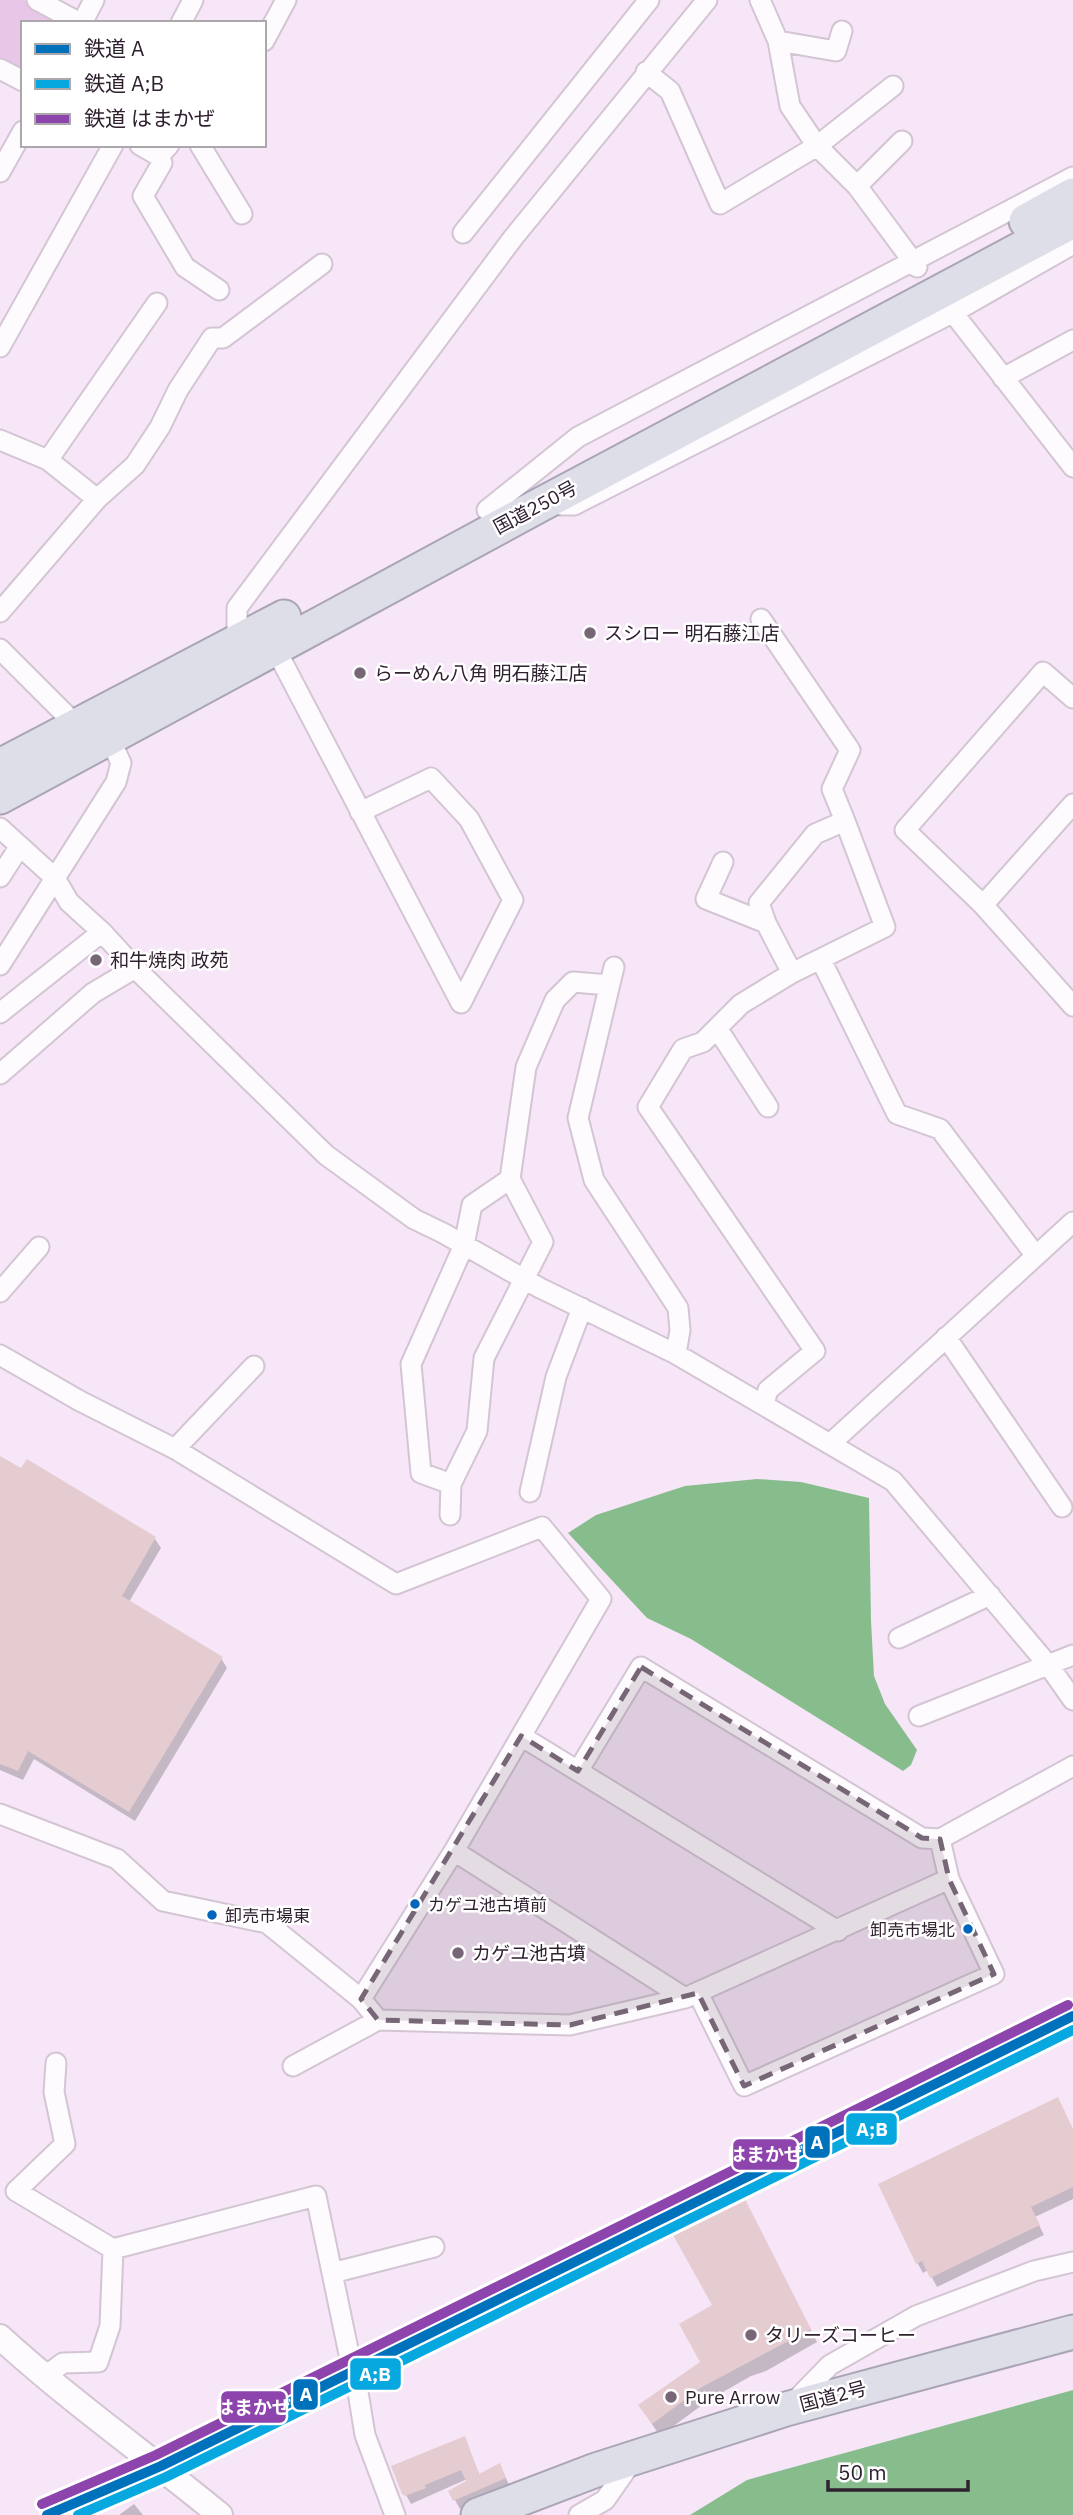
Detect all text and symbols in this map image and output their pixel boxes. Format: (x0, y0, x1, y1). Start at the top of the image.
legend (21, 21, 266, 147)
text: 鉄道 A (84, 34, 144, 62)
text: 鉄道 A;B (84, 69, 164, 97)
text: 鉄道 はまかぜ (84, 104, 215, 132)
street label: 国道250号 (489, 475, 581, 539)
place label: スシロー 明石藤江店 (604, 621, 780, 645)
marker: スシロー 明石藤江店 (582, 625, 598, 641)
place label: らーめん八角 明石藤江店 (374, 661, 588, 685)
marker: らーめん八角 明石藤江店 (352, 665, 368, 681)
place label: 和牛焼肉 政苑 (110, 948, 228, 972)
marker: 和牛焼肉 政苑 (88, 952, 104, 968)
place label: カゲユ池古墳前 (428, 1894, 547, 1916)
marker: カゲユ池古墳前 (408, 1897, 422, 1911)
place label: 卸売市場東 (225, 1905, 310, 1927)
marker: 卸売市場東 (205, 1908, 219, 1922)
place label: 卸売市場北 (870, 1919, 955, 1941)
marker: 卸売市場北 (961, 1922, 975, 1936)
place label: カゲユ池古墳 (472, 1941, 586, 1965)
marker: カゲユ池古墳 (450, 1945, 466, 1961)
line badge: A;B (845, 2112, 898, 2146)
text: A;B (856, 2117, 888, 2141)
line badge: A (804, 2125, 831, 2159)
text: A (810, 2130, 824, 2154)
line badge: はまかぜ (732, 2138, 798, 2171)
text: はまかぜ (727, 2142, 803, 2166)
place label: タリーズコーヒー (765, 2323, 916, 2347)
marker: タリーズコーヒー (743, 2327, 759, 2343)
line badge: A;B (349, 2357, 402, 2391)
text: A;B (359, 2362, 391, 2386)
street label: 国道2号 (797, 2376, 869, 2416)
line badge: A (292, 2378, 319, 2411)
text: A (299, 2382, 313, 2406)
place label: Pure Arrow (685, 2385, 780, 2409)
marker: Pure Arrow (663, 2389, 679, 2405)
line badge: はまかぜ (220, 2390, 287, 2424)
text: はまかぜ (215, 2395, 291, 2419)
scale bar (828, 2448, 968, 2492)
text: 50 m (838, 2458, 887, 2486)

